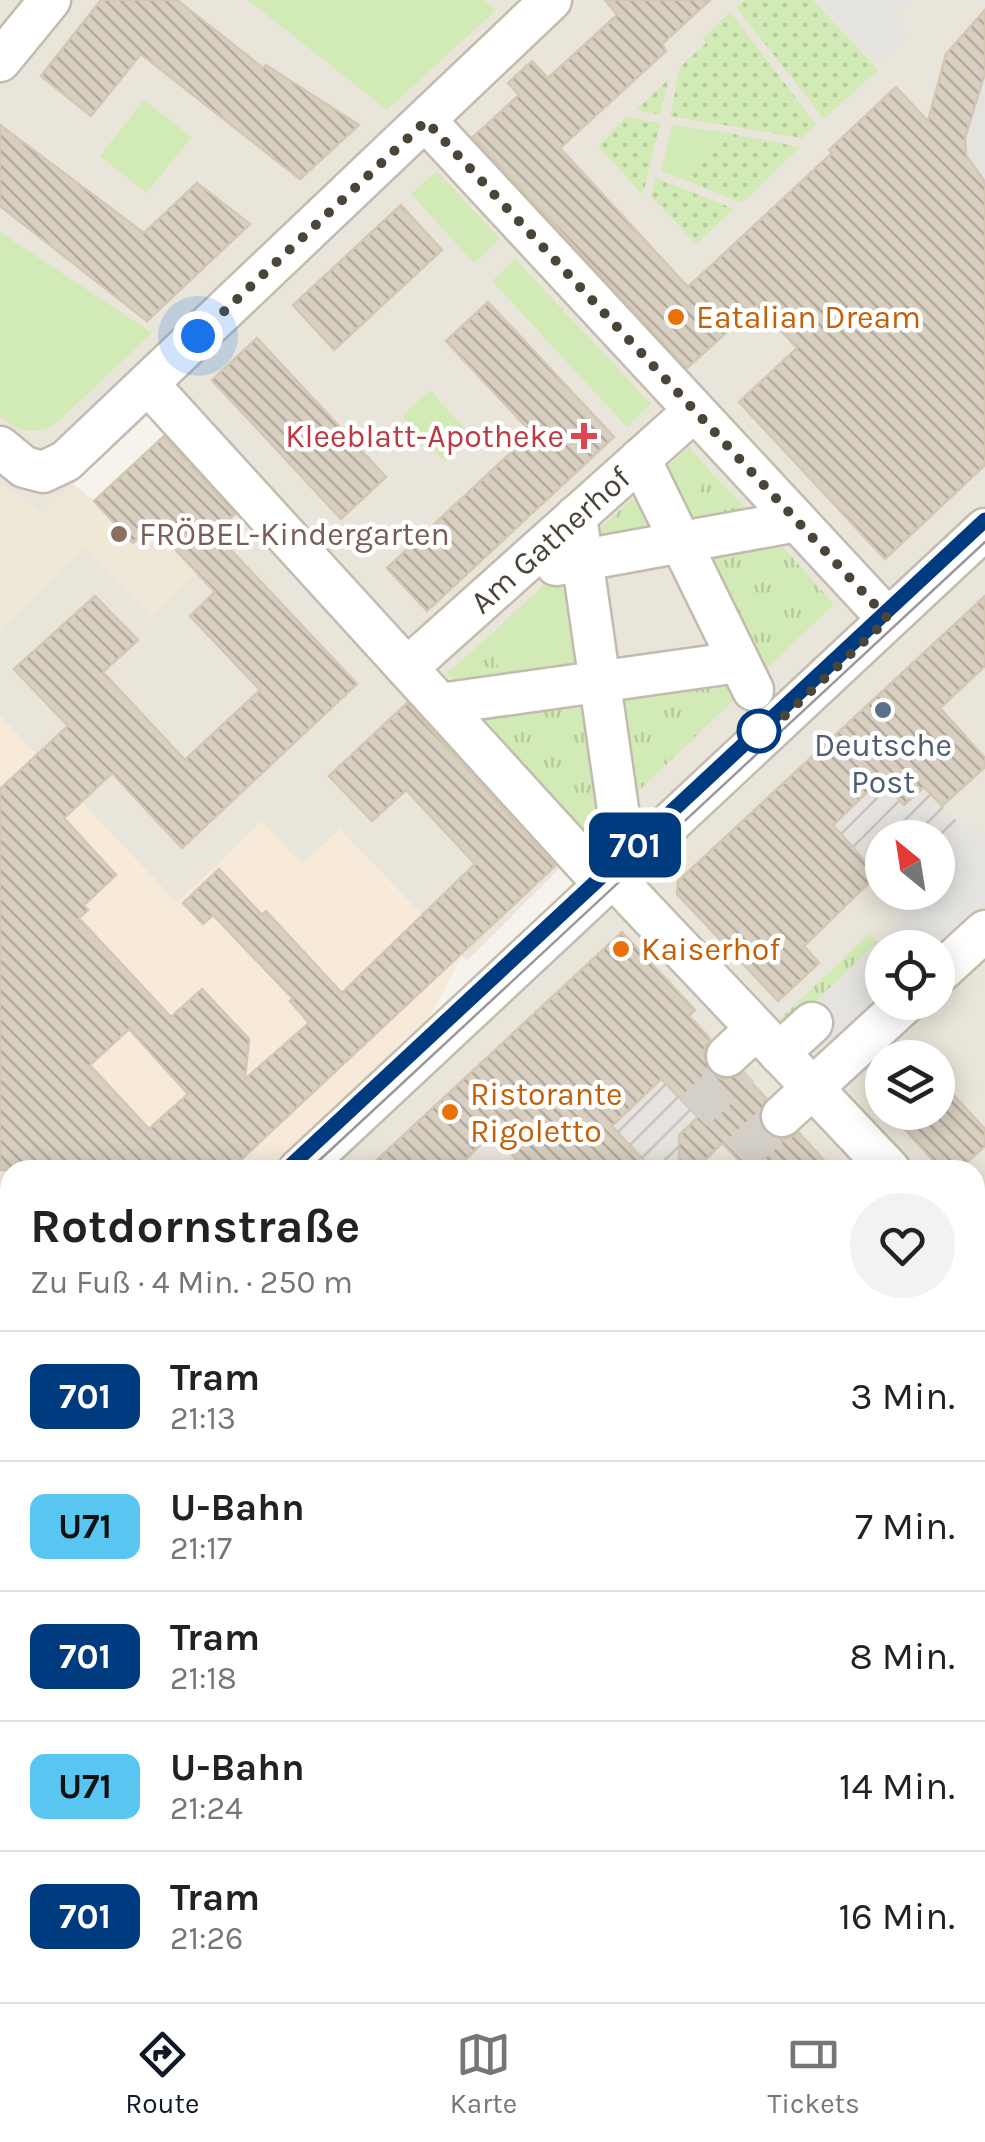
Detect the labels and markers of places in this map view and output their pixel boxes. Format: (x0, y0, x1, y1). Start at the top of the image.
place label: Eatalian Dream (696, 299, 921, 336)
marker: Eatalian Dream (665, 306, 687, 328)
place label: Kleeblatt-Apotheke (285, 418, 564, 455)
marker: Kleeblatt-Apotheke (573, 425, 595, 447)
place label: FRÖBEL-Kindergarten (139, 516, 450, 553)
marker: FRÖBEL-Kindergarten (108, 523, 130, 545)
marker: Deutsche Post (872, 699, 894, 721)
unlabelled marker (738, 710, 780, 752)
place label: Deutsche Post (814, 727, 952, 801)
place label: Kaiserhof (641, 931, 781, 968)
marker: Kaiserhof (610, 938, 632, 960)
place label: Ristorante Rigoletto (470, 1076, 622, 1150)
marker: Ristorante Rigoletto (439, 1101, 461, 1123)

